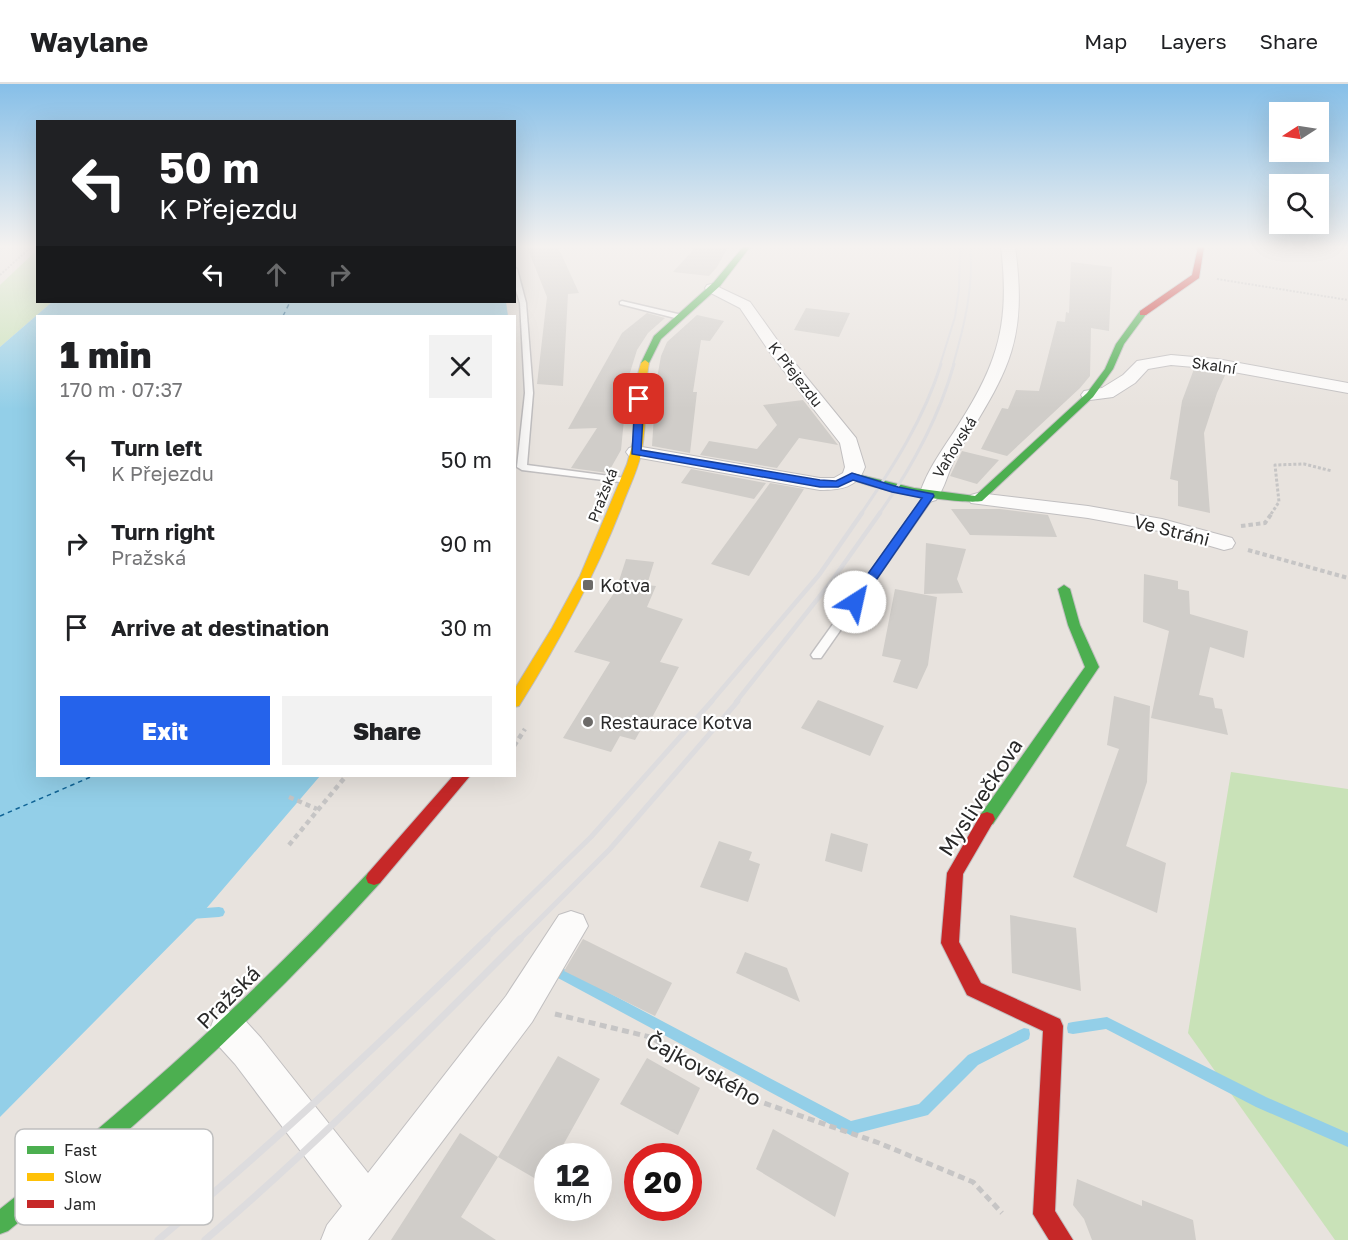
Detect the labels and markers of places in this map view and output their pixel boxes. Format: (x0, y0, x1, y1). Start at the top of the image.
pin (613, 373, 664, 424)
place label: Kotva (600, 574, 650, 596)
marker: Kotva (581, 578, 595, 592)
place label: Restaurace Kotva (600, 711, 752, 733)
marker: Restaurace Kotva (581, 715, 595, 729)

